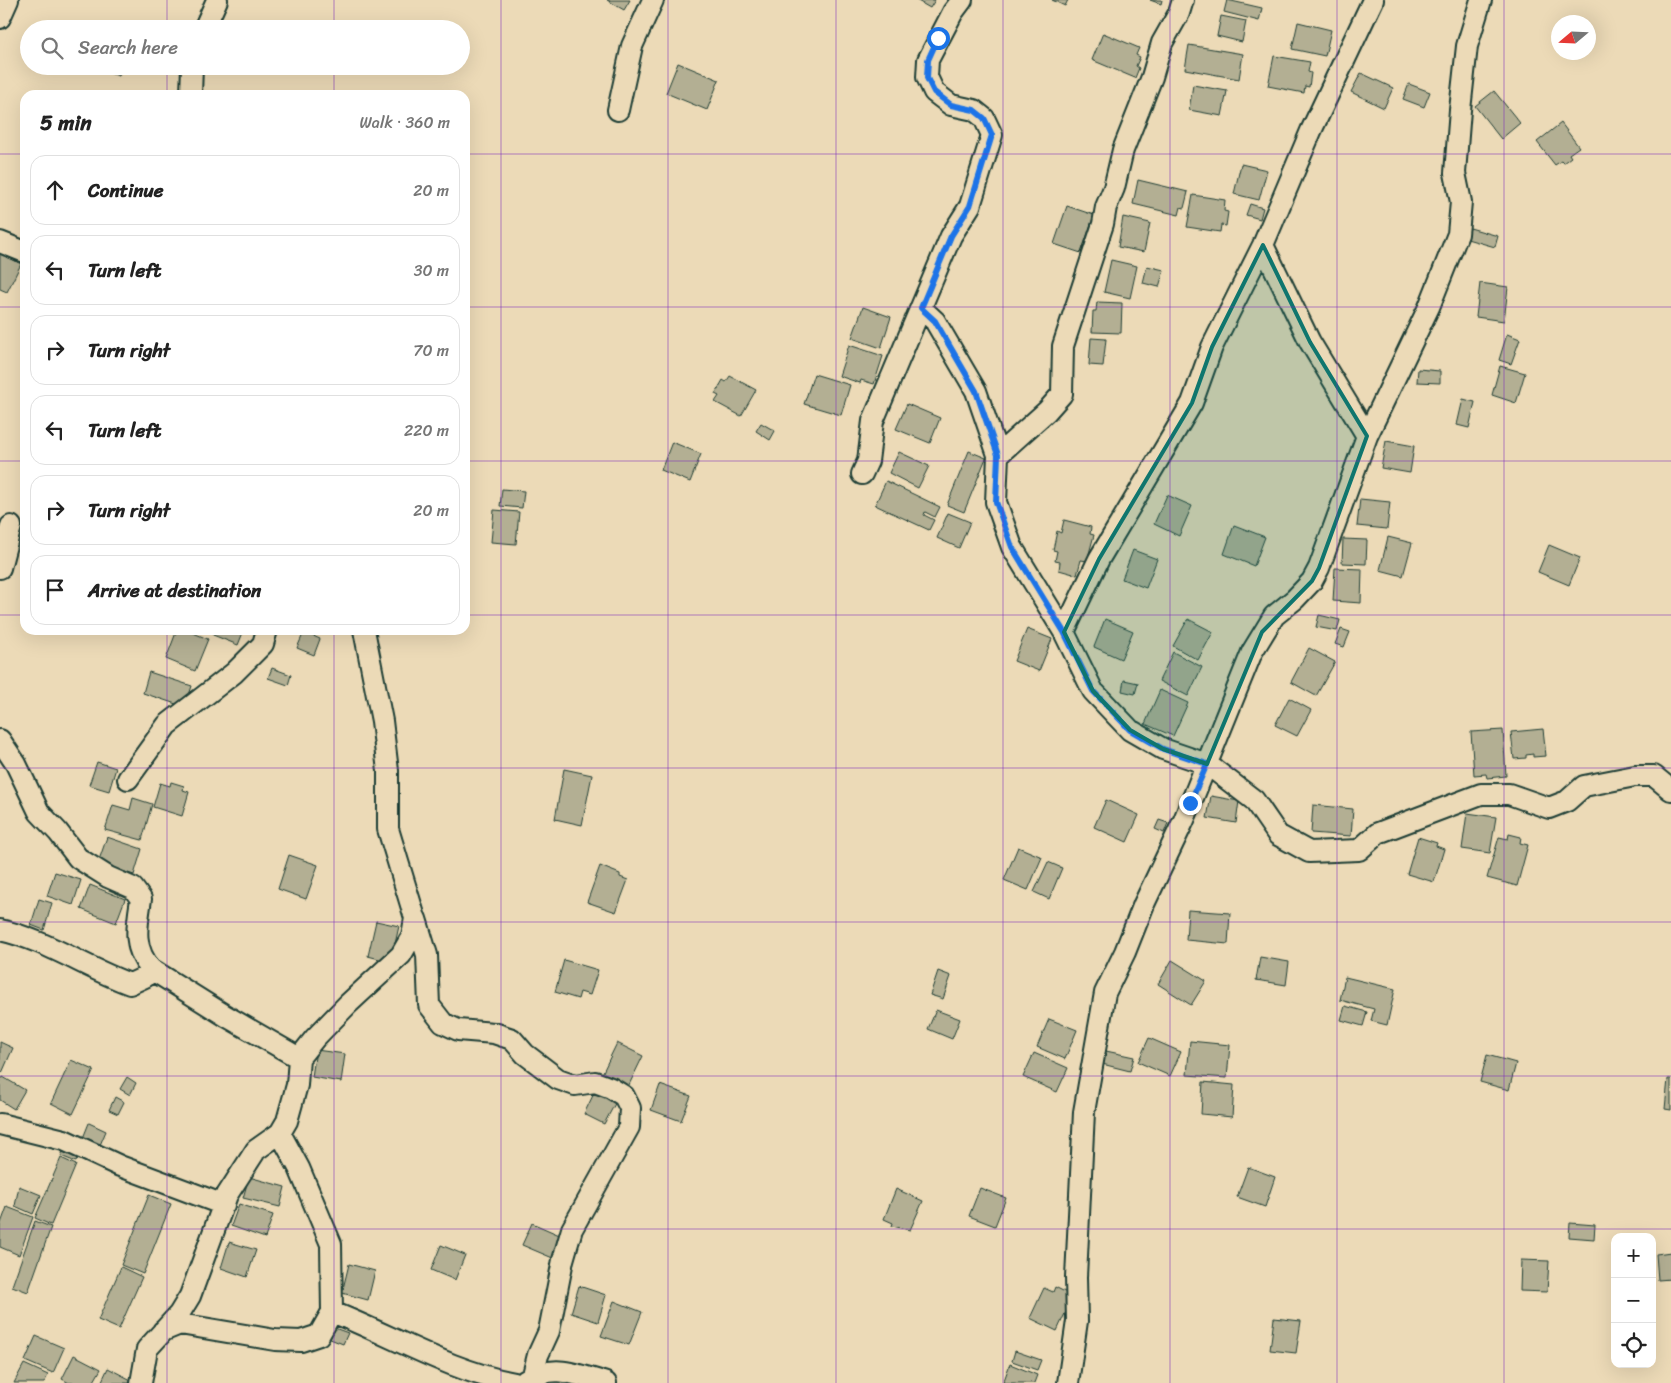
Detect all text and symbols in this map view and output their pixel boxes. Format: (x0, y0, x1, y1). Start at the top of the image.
north arrow (1551, 15, 1596, 60)
search box (20, 20, 470, 75)
route start (927, 27, 950, 50)
text: Search here (78, 31, 178, 64)
icon: search (38, 34, 66, 62)
text: 5 min (40, 104, 92, 142)
text: Walk · 360 m (360, 108, 450, 137)
text: Continue (88, 174, 164, 207)
icon: ahead (41, 176, 69, 204)
text: 20 m (413, 176, 449, 205)
text: Turn left (88, 254, 161, 287)
icon: left (41, 256, 69, 284)
text: 30 m (414, 256, 449, 285)
text: Turn right (88, 334, 170, 367)
icon: right (41, 336, 69, 364)
text: 70 m (413, 336, 449, 365)
text: Turn left (88, 414, 161, 447)
icon: left (41, 416, 69, 444)
text: 220 m (404, 416, 449, 445)
text: Turn right (88, 494, 170, 527)
icon: right (41, 496, 69, 524)
text: 20 m (413, 496, 449, 525)
text: Arrive at destination (88, 574, 261, 607)
icon: arrive (41, 576, 69, 604)
route end (1179, 792, 1202, 815)
map controls (1611, 1233, 1656, 1368)
button: + (1611, 1233, 1656, 1278)
button: − (1611, 1278, 1656, 1323)
button: locate (1611, 1323, 1656, 1368)

